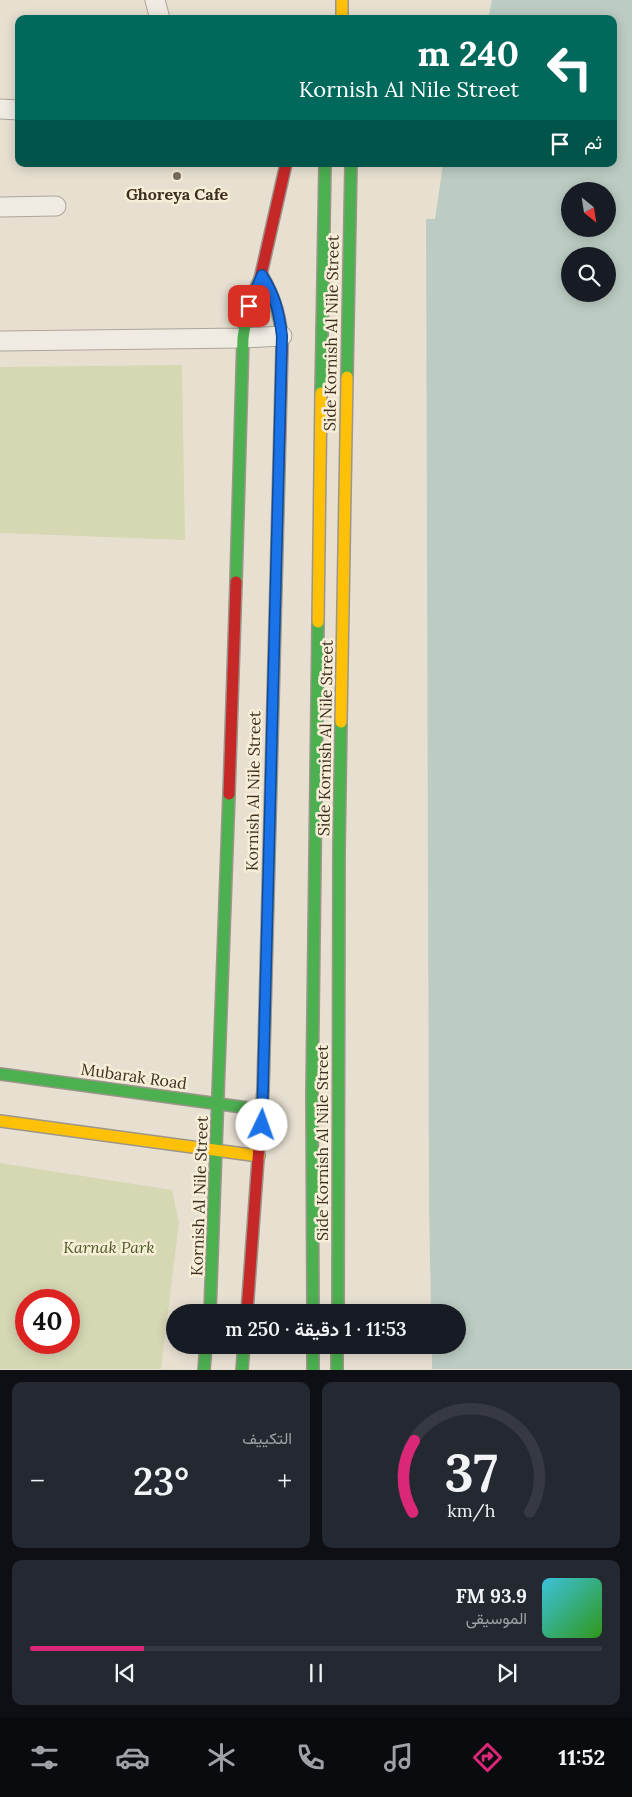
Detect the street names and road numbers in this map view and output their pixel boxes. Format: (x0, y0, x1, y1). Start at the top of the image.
street label: Side Kornish Al Nile Street (319, 234, 343, 431)
street label: Side Kornish Al Nile Street (313, 639, 337, 836)
street label: Kornish Al Nile Street (242, 710, 264, 871)
street label: Side Kornish Al Nile Street (312, 1044, 332, 1241)
street label: Mubarak Road (80, 1059, 189, 1093)
street label: Kornish Al Nile Street (186, 1115, 212, 1276)

